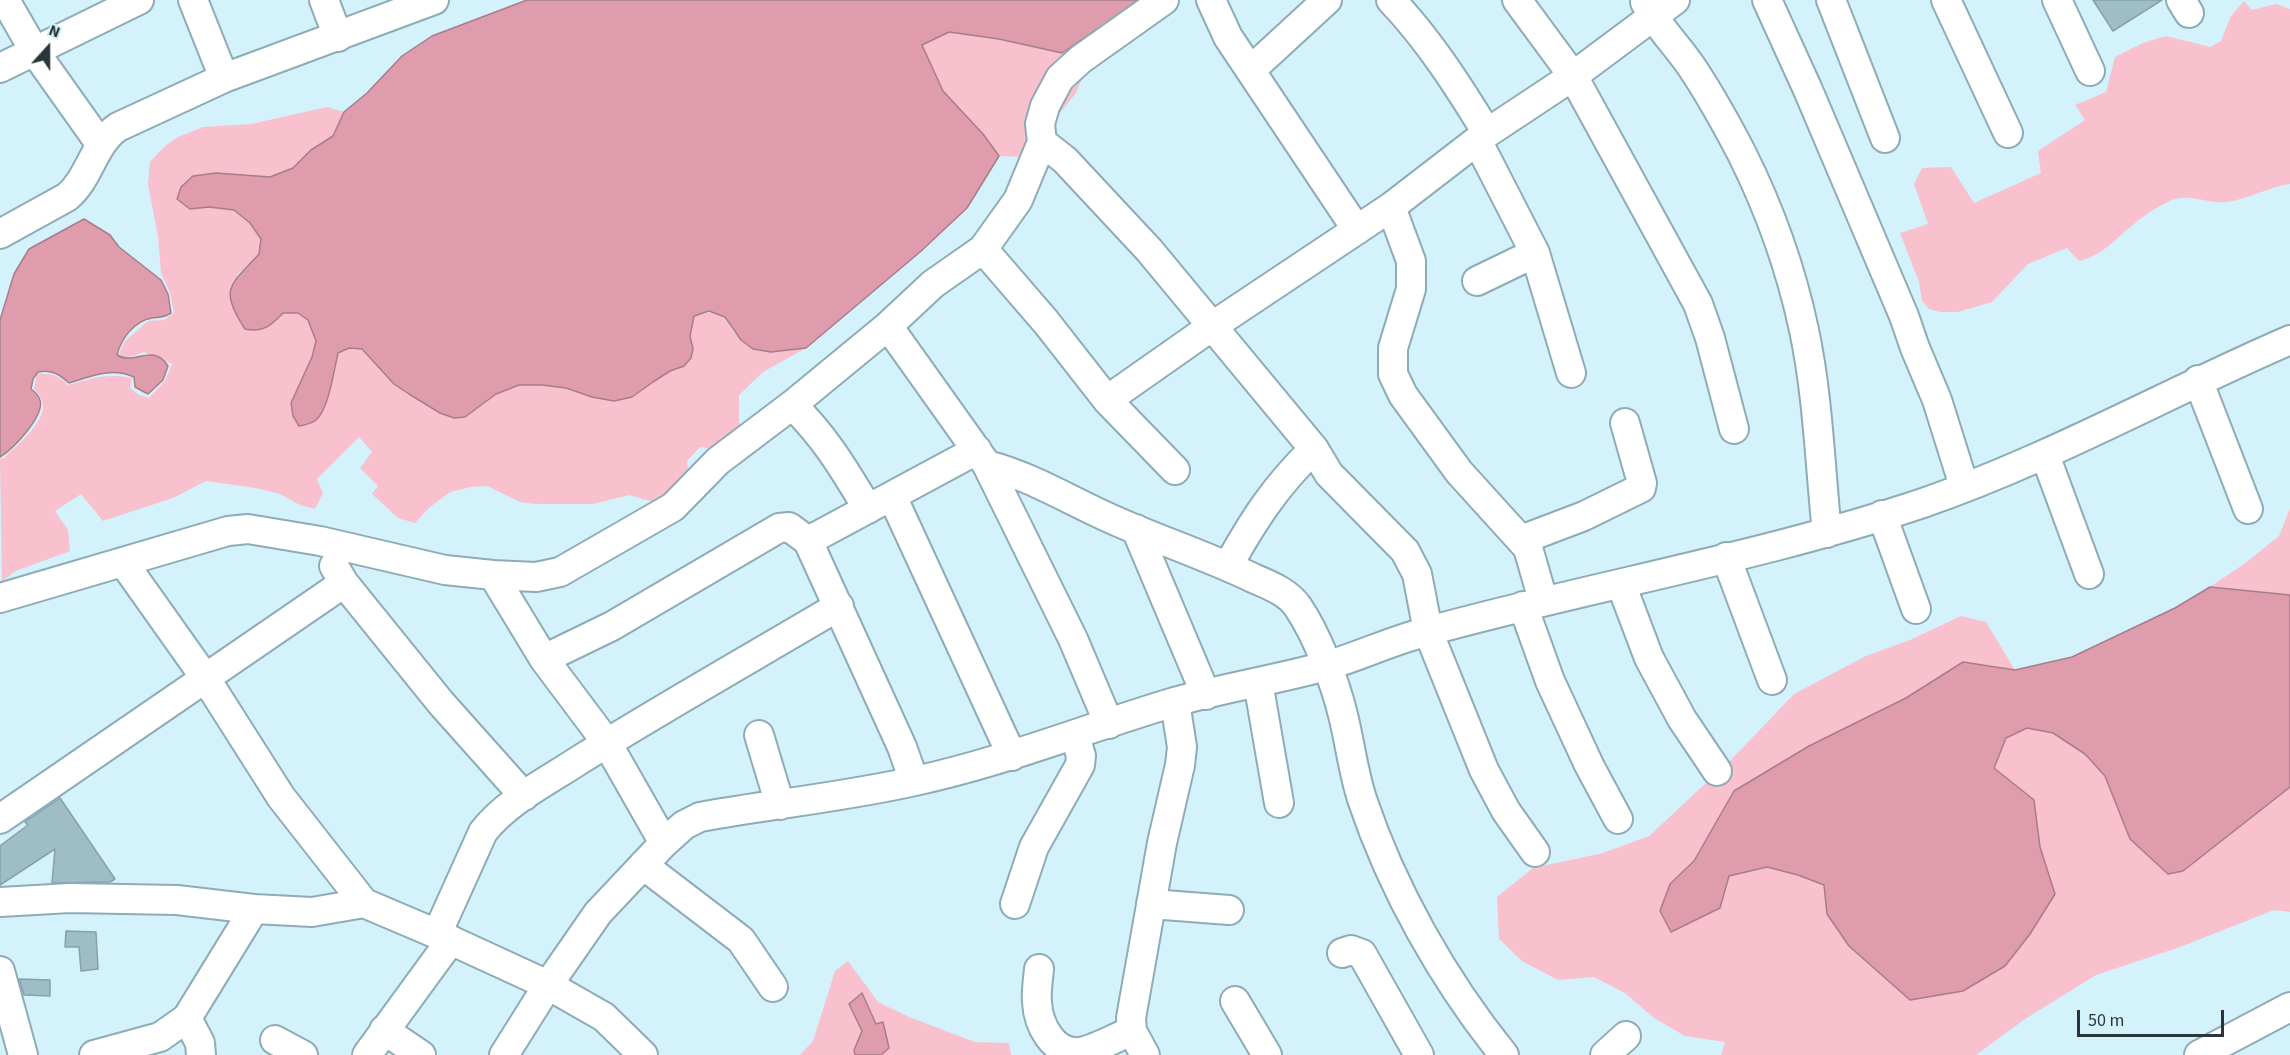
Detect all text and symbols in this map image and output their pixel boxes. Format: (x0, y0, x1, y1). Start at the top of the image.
north arrow (18, 18, 78, 78)
text: N (46, 19, 63, 43)
scale bar (2080, 998, 2227, 1036)
text: 50 m (2088, 1008, 2124, 1033)

